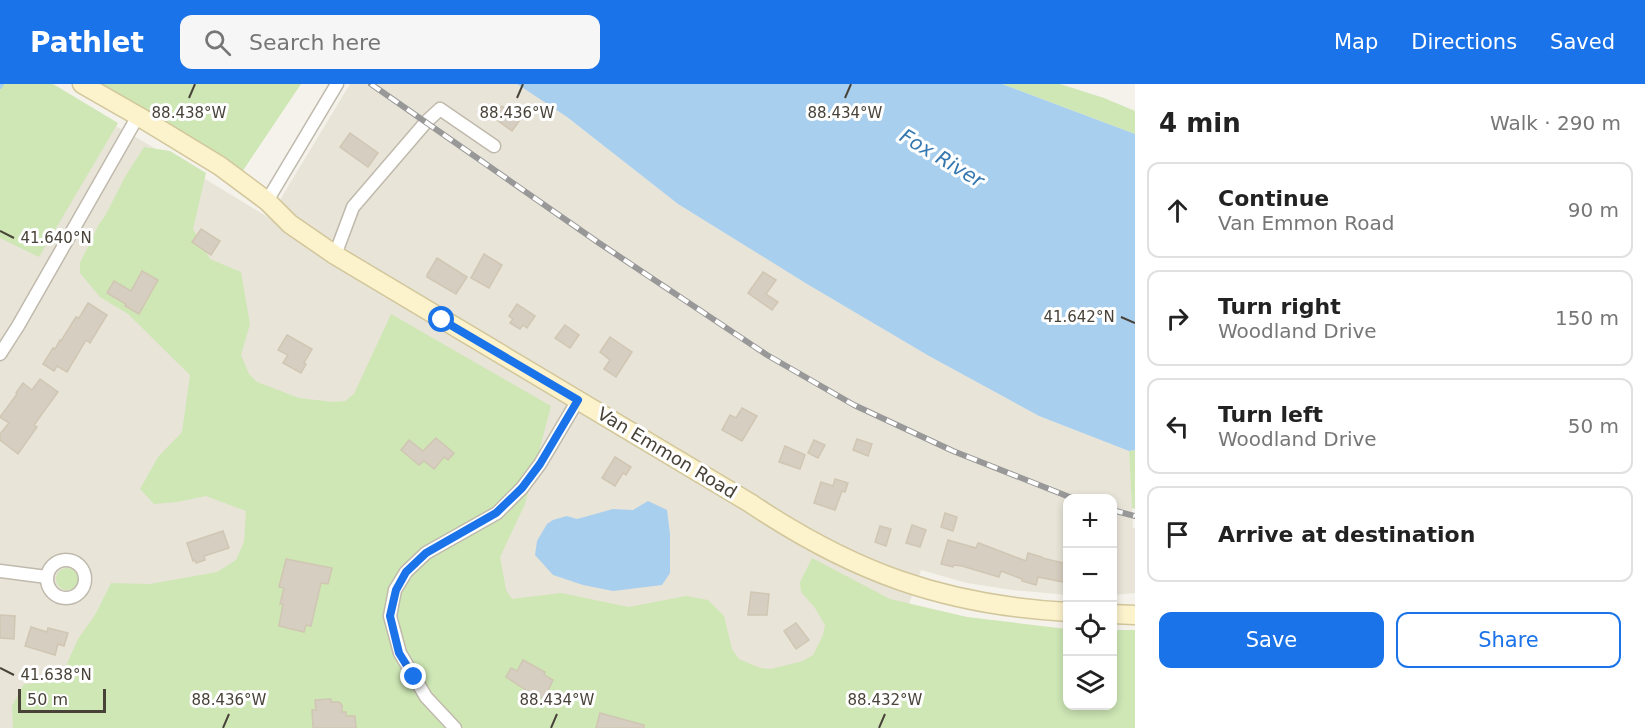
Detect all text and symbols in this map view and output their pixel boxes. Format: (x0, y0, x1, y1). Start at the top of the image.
search box (180, 15, 600, 69)
text: Pathlet (30, 26, 144, 59)
icon: search (201, 26, 234, 59)
text: Search here (249, 30, 381, 55)
text: Map (1334, 30, 1378, 54)
text: Directions (1411, 30, 1517, 54)
text: Saved (1550, 30, 1615, 54)
text: 88.438°W (152, 104, 227, 122)
text: 88.436°W (480, 104, 555, 122)
text: 88.434°W (808, 104, 883, 122)
text: 4 min (1159, 108, 1241, 138)
text: Walk · 290 m (1490, 111, 1621, 135)
water label: Fox River (896, 124, 990, 193)
text: Continue (1218, 186, 1329, 211)
icon: ahead (1161, 194, 1194, 227)
text: 90 m (1568, 198, 1619, 222)
text: Van Emmon Road (1218, 211, 1394, 235)
text: 41.640°N (20, 229, 92, 247)
text: Turn right (1218, 294, 1341, 319)
icon: right (1161, 302, 1194, 335)
route start (428, 306, 454, 332)
text: 150 m (1555, 306, 1619, 330)
text: 41.642°N (1043, 308, 1115, 326)
text: Woodland Drive (1218, 319, 1377, 343)
text: Turn left (1218, 402, 1323, 427)
street label: Van Emmon Road (594, 403, 741, 502)
icon: left (1161, 410, 1194, 443)
text: 50 m (1568, 414, 1619, 438)
text: Woodland Drive (1218, 427, 1377, 451)
map controls (1063, 494, 1117, 710)
button: + (1063, 494, 1117, 548)
icon: arrive (1161, 518, 1194, 551)
text: Arrive at destination (1218, 522, 1475, 547)
button: − (1063, 548, 1117, 602)
button: locate (1063, 602, 1117, 656)
button: Save (1159, 612, 1384, 668)
button: Share (1396, 612, 1621, 668)
button: layers (1063, 656, 1117, 710)
route end (400, 663, 426, 689)
text: 41.638°N (20, 666, 92, 684)
scale bar (18, 686, 106, 714)
text: 50 m (27, 690, 68, 709)
text: 88.436°W (192, 691, 267, 709)
text: 88.434°W (520, 691, 595, 709)
text: 88.432°W (848, 691, 923, 709)

